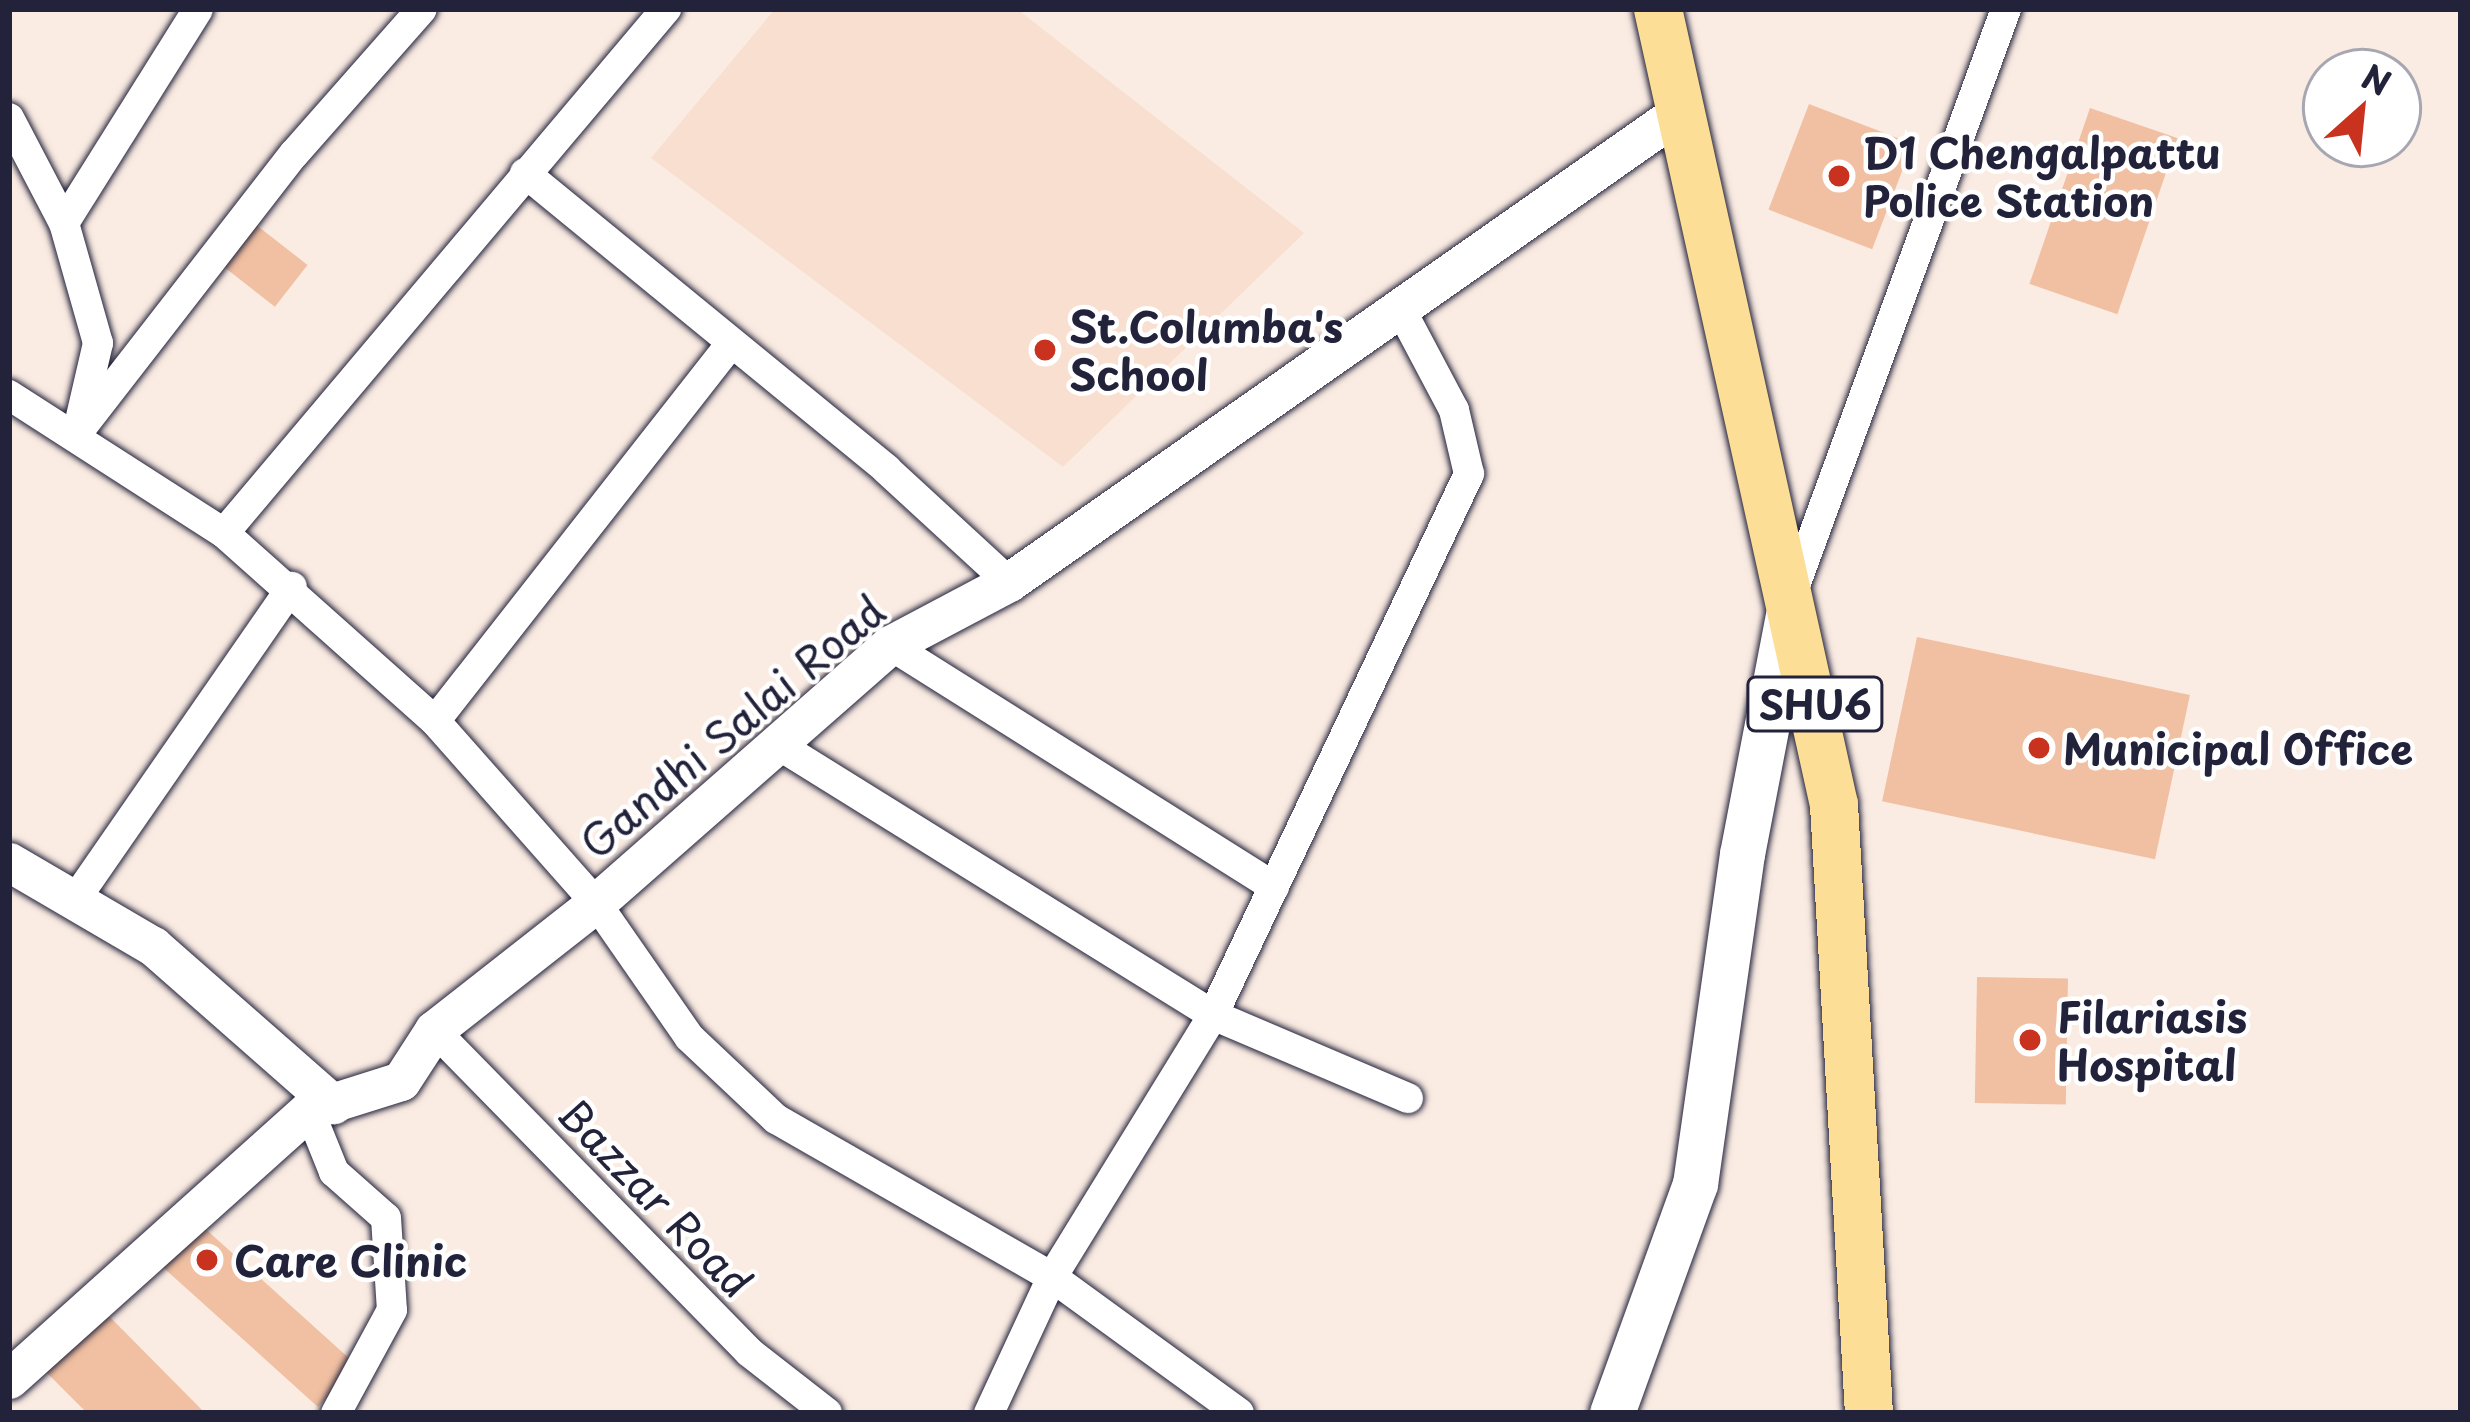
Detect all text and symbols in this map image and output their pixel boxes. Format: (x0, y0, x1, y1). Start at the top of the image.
north arrow (2302, 48, 2422, 168)
text: N (2354, 50, 2400, 107)
place label: D1 Chengalpattu Police Station (1863, 127, 2220, 225)
marker: D1 Chengalpattu Police Station (1826, 163, 1852, 189)
place label: St.Columba's School (1069, 301, 1343, 400)
marker: St.Columba's School (1032, 337, 1058, 363)
street label: Gandhi Salai Road (571, 585, 893, 867)
road number: SHU6 (1746, 671, 1884, 737)
place label: Municipal Office (2063, 723, 2416, 773)
marker: Municipal Office (2026, 735, 2052, 761)
place label: Filariasis Hospital (2057, 991, 2247, 1090)
marker: Filariasis Hospital (2014, 1024, 2046, 1056)
street label: Bazzar Road (548, 1086, 764, 1308)
place label: Care Clinic (234, 1235, 468, 1285)
marker: Care Clinic (191, 1244, 223, 1276)

